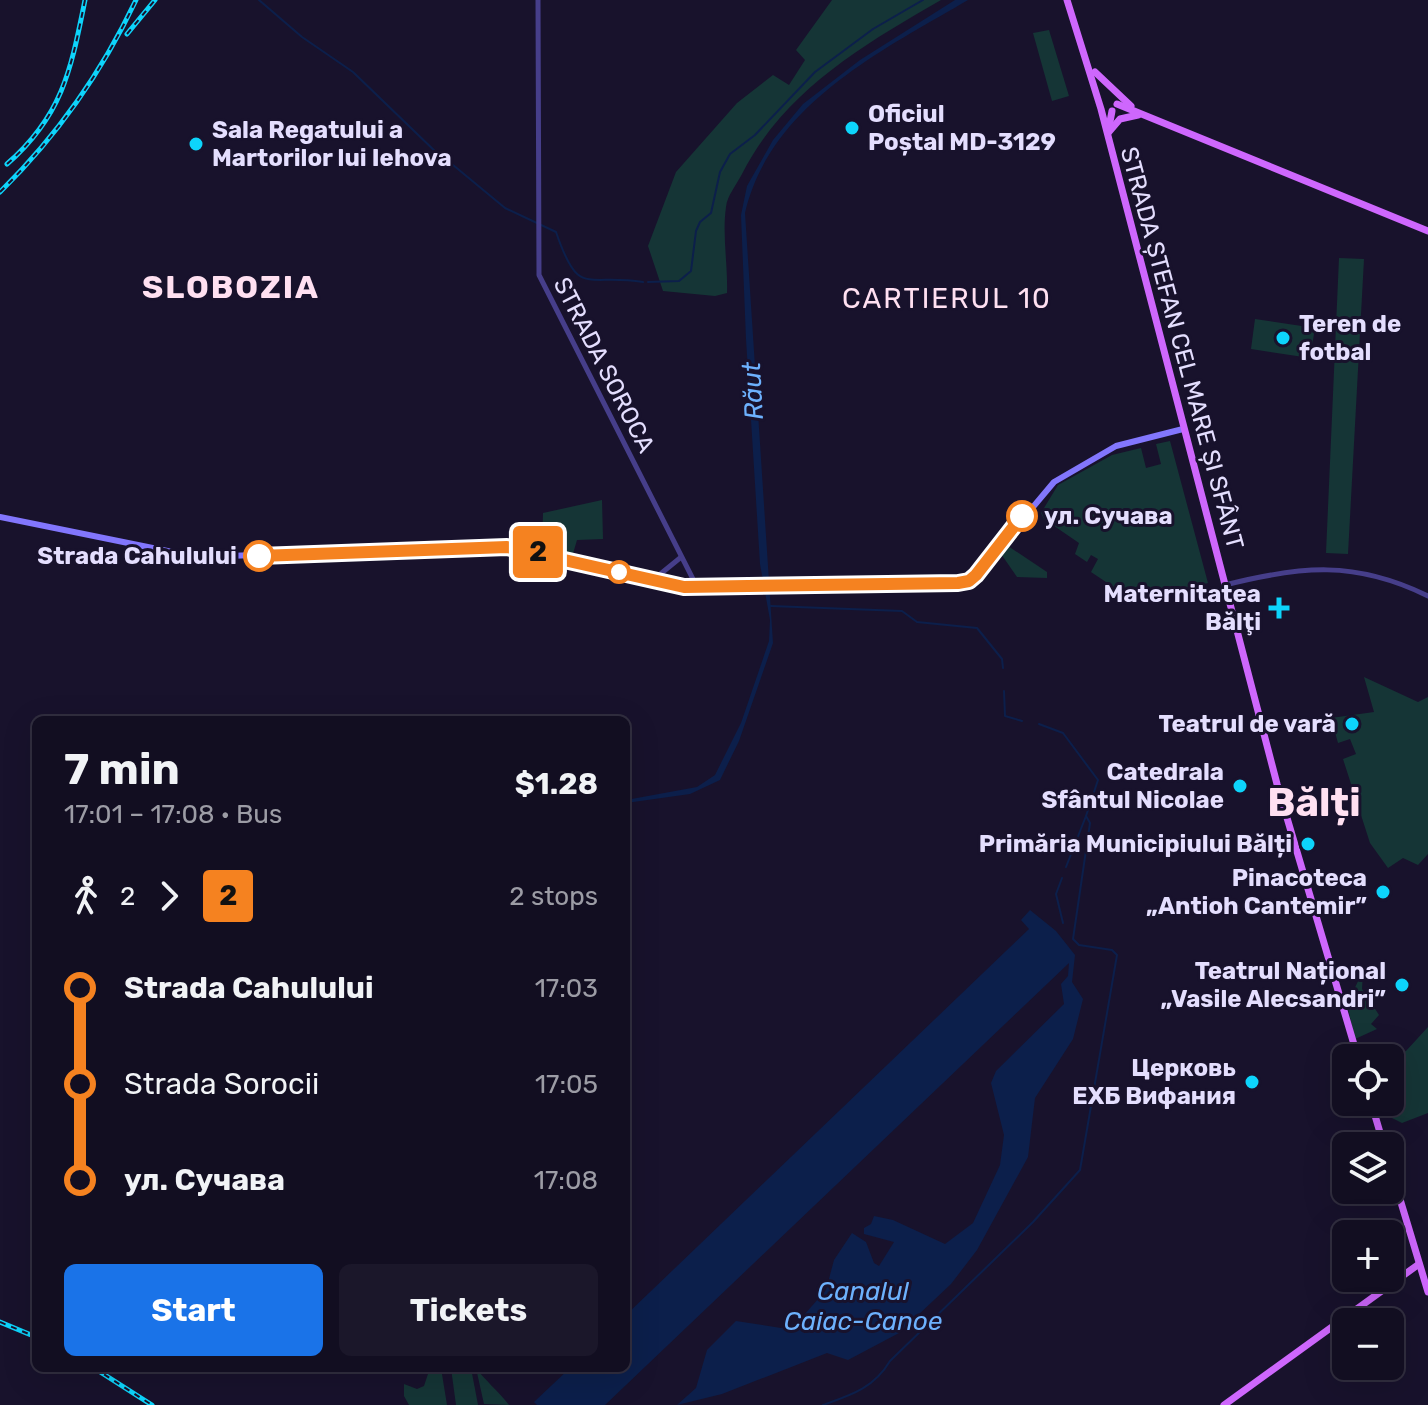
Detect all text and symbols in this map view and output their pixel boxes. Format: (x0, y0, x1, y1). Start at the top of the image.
place label: Oficiul Poștal MD-3129 (868, 100, 1056, 156)
place label: Sala Regatului a Martorilor lui Iehova (212, 116, 452, 172)
marker: Oficiul Poștal MD-3129 (843, 119, 861, 137)
marker: Sala Regatului a Martorilor lui Iehova (187, 135, 205, 153)
street label: STRADA ȘTEFAN CEL MARE ȘI SFÂNT (1115, 144, 1249, 552)
district label: SLOBOZIA (142, 268, 320, 306)
street label: STRADA SOROCA (548, 273, 660, 457)
district label: CARTIERUL 10 (842, 282, 1052, 315)
place label: Teren de fotbal (1299, 310, 1401, 366)
marker: Teren de fotbal (1274, 329, 1292, 347)
water label: Răut (736, 360, 770, 421)
marker: ул. Сучава (1007, 501, 1037, 531)
place label: ул. Сучава (1044, 502, 1173, 530)
line badge: 2 (512, 526, 564, 578)
text: 2 (529, 535, 547, 568)
marker: Strada Cahulului (244, 541, 274, 571)
place label: Strada Cahulului (37, 542, 237, 570)
unlabelled marker (608, 561, 630, 583)
place label: Maternitatea Bălţi (1104, 580, 1261, 636)
marker: Maternitatea Bălţi (1268, 597, 1290, 619)
place label: Teatrul de vară (1159, 710, 1336, 738)
marker: Teatrul de vară (1343, 715, 1361, 733)
text: 7 min (64, 743, 180, 795)
place label: Catedrala Sfântul Nicolae (1041, 758, 1224, 814)
text: $1.28 (515, 766, 598, 802)
marker: Catedrala Sfântul Nicolae (1231, 777, 1249, 795)
district label: Bălți (1267, 779, 1361, 826)
text: 17:01 – 17:08 · Bus (64, 799, 282, 830)
place label: Primăria Municipiului Bălți (979, 830, 1292, 858)
marker: Primăria Municipiului Bălți (1299, 835, 1317, 853)
place label: Pinacoteca „Antioh Cantemir” (1146, 864, 1367, 920)
icon: walk (64, 874, 108, 918)
icon: forward (147, 874, 191, 918)
text: 2 (219, 879, 237, 912)
text: 2 (120, 881, 135, 912)
text: 2 stops (509, 881, 598, 912)
marker: Pinacoteca „Antioh Cantemir” (1374, 883, 1392, 901)
place label: Teatrul Național „Vasile Alecsandri” (1160, 957, 1386, 1013)
text: Strada Cahulului (124, 970, 374, 1006)
text: 17:03 (535, 973, 598, 1004)
marker: Teatrul Național „Vasile Alecsandri” (1393, 976, 1411, 994)
map controls (1332, 1044, 1404, 1380)
button: locate (1332, 1044, 1404, 1116)
place label: Церковь ЕХБ Вифания (1072, 1054, 1236, 1110)
text: Strada Sorocii (124, 1066, 319, 1102)
text: 17:05 (535, 1069, 598, 1100)
marker: Церковь ЕХБ Вифания (1243, 1073, 1261, 1091)
button: layers (1332, 1132, 1404, 1204)
text: ул. Сучава (124, 1162, 285, 1198)
text: 17:08 (534, 1165, 598, 1196)
button: + (1332, 1220, 1404, 1292)
button: Start (64, 1264, 323, 1356)
button: Tickets (339, 1264, 598, 1356)
water label: Canalul Caiac-Canoe (784, 1276, 943, 1337)
button: − (1332, 1308, 1404, 1380)

